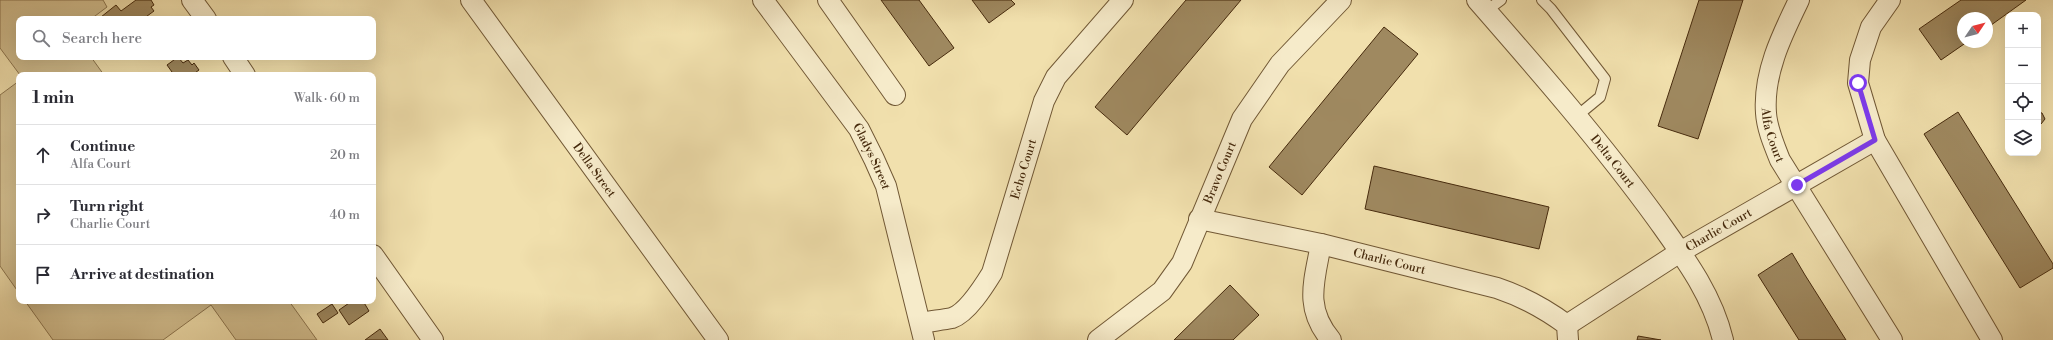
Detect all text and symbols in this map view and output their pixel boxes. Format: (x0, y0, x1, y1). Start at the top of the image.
north arrow (1957, 12, 1993, 48)
map controls (2005, 12, 2041, 156)
button: + (2005, 12, 2041, 48)
search box (16, 16, 376, 60)
icon: search (30, 27, 52, 49)
text: Search here (62, 29, 142, 48)
button: − (2005, 48, 2041, 84)
route start (1849, 74, 1867, 92)
button: locate (2005, 84, 2041, 120)
text: 1 min (32, 87, 74, 109)
text: Walk · 60 m (294, 90, 360, 106)
street label: Alfa Court (1758, 106, 1788, 165)
street label: Gladys Street (850, 120, 894, 191)
button: layers (2005, 120, 2041, 156)
street label: Delta Court (1587, 132, 1639, 191)
street label: Echo Court (1007, 136, 1040, 201)
text: Continue (70, 137, 135, 156)
street label: Bravo Court (1200, 138, 1240, 207)
street label: Della Street (570, 140, 620, 201)
icon: ahead (32, 144, 54, 166)
text: 20 m (330, 147, 360, 163)
text: Alfa Court (70, 156, 131, 172)
route end (1788, 176, 1806, 194)
text: Turn right (70, 197, 144, 216)
icon: right (32, 204, 54, 226)
street label: Charlie Court (1683, 204, 1755, 255)
text: 40 m (330, 207, 360, 223)
text: Charlie Court (70, 216, 150, 232)
street label: Charlie Court (1352, 245, 1428, 278)
icon: arrive (32, 264, 54, 286)
text: Arrive at destination (70, 265, 214, 284)

